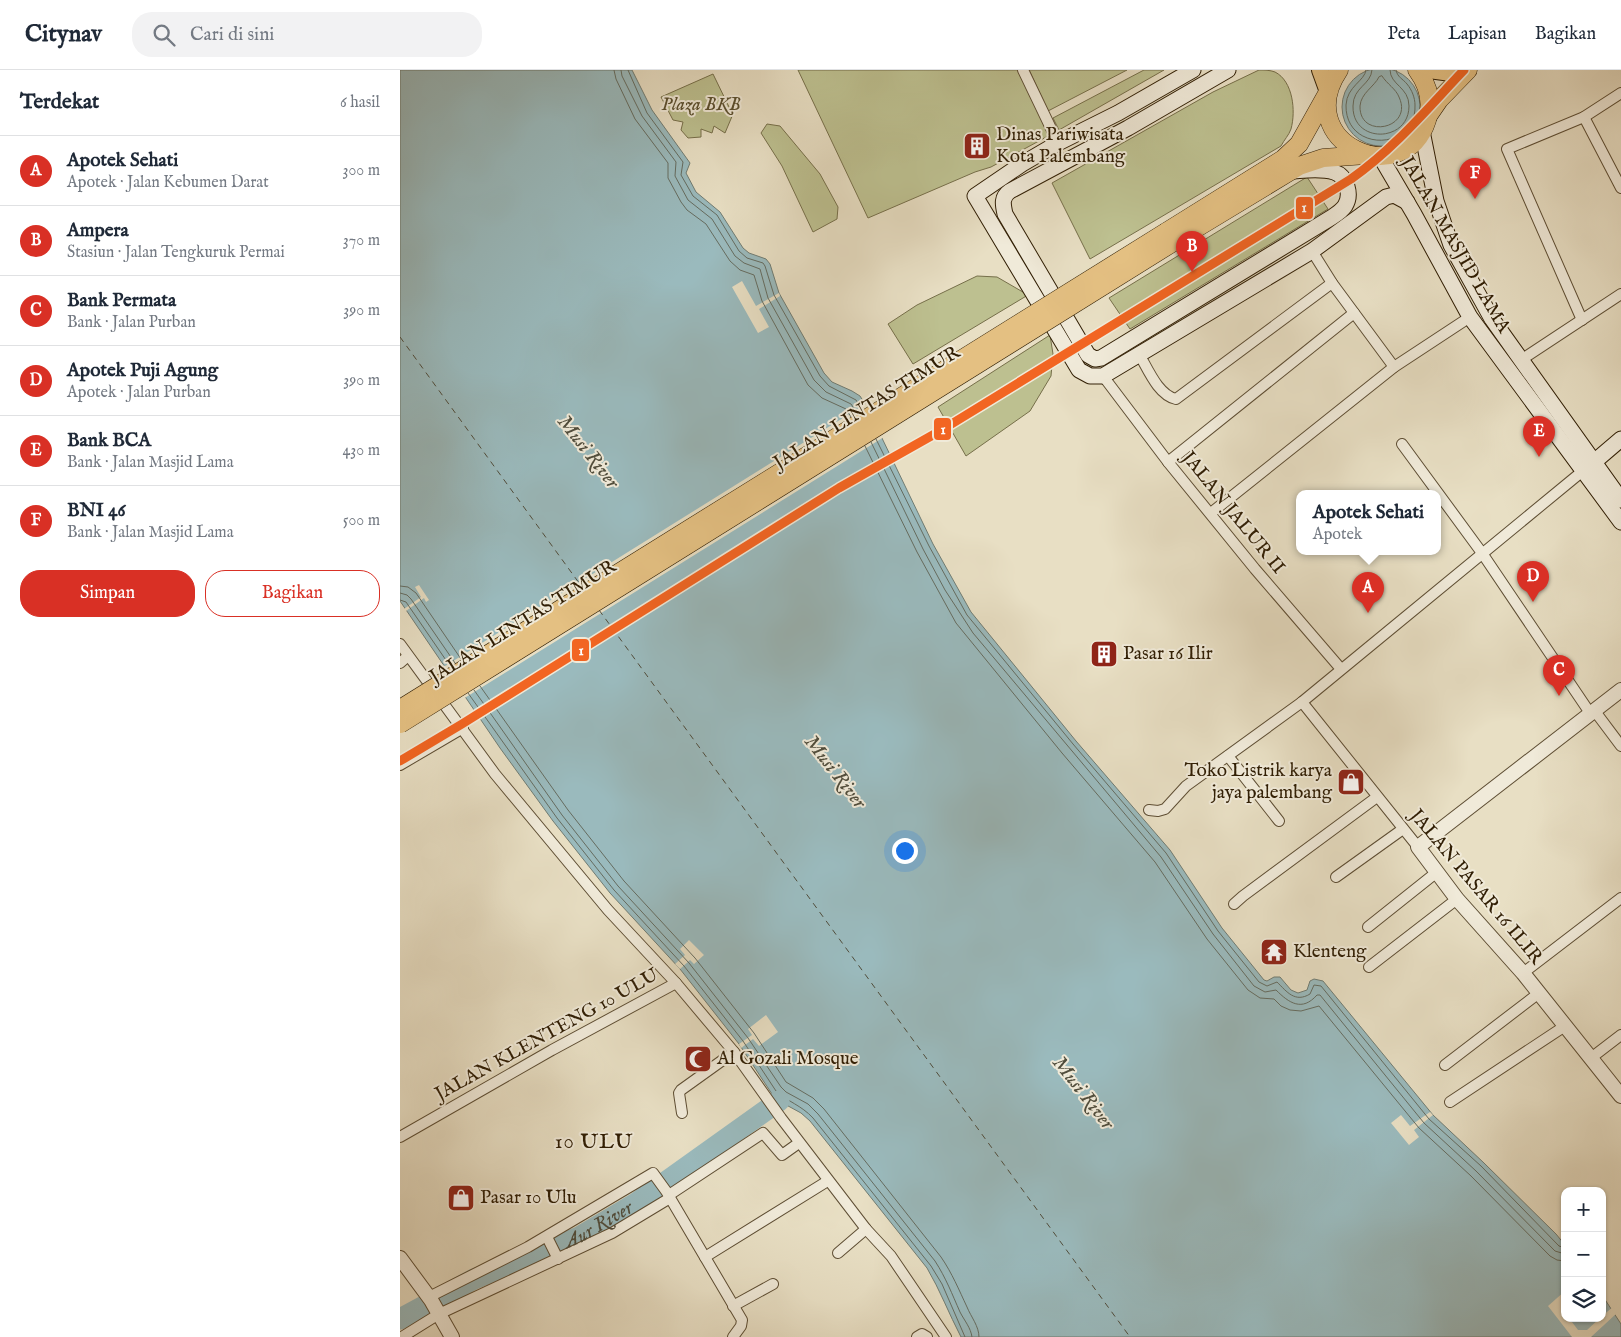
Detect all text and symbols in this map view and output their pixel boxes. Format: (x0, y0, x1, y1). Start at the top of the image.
search box (132, 12, 482, 57)
text: Citynav (25, 19, 102, 50)
icon: search (150, 21, 178, 49)
text: Cari di sini (190, 23, 274, 47)
text: Peta (1388, 23, 1420, 46)
text: Lapisan (1448, 23, 1507, 46)
text: Bagikan (1535, 23, 1596, 46)
text: Terdekat (20, 89, 99, 116)
text: 6 hasil (340, 93, 380, 113)
park label: Plaza BKB (661, 93, 741, 117)
place label: Dinas Pariwisata Kota Palembang (996, 123, 1126, 169)
building icon: Dinas Pariwisata Kota Palembang (962, 131, 992, 161)
text: Apotek Sehati (67, 149, 178, 173)
street label: JALAN MASJID LAMA (1394, 151, 1516, 339)
pin: F (1459, 158, 1491, 199)
text: A (31, 161, 41, 181)
text: 300 m (342, 161, 380, 181)
text: Apotek · Jalan Kebumen Darat (67, 173, 269, 193)
line badge: 1 (1295, 196, 1314, 220)
text: 1 (1301, 199, 1307, 217)
text: Ampera (67, 219, 129, 243)
text: B (31, 231, 41, 251)
text: 370 m (343, 231, 380, 251)
pin: B (1176, 231, 1208, 272)
text: Stasiun · Jalan Tengkuruk Permai (67, 243, 285, 263)
text: Bank Permata (67, 289, 176, 313)
text: C (30, 301, 42, 321)
text: 390 m (343, 301, 380, 321)
text: Bank · Jalan Purban (67, 313, 196, 333)
street label: JALAN LINTAS TIMUR (768, 340, 965, 476)
text: Apotek Puji Agung (67, 359, 218, 383)
text: D (30, 371, 42, 391)
text: 390 m (343, 371, 380, 391)
text: Apotek · Jalan Purban (67, 383, 211, 403)
water label: Musi River (552, 410, 625, 495)
pin: E (1523, 416, 1555, 457)
line badge: 1 (933, 417, 952, 441)
text: 1 (940, 421, 946, 439)
text: Bank BCA (67, 429, 151, 453)
text: E (30, 441, 42, 461)
text: 430 m (342, 441, 380, 461)
street label: JALAN JALUR II (1175, 445, 1290, 579)
text: Bank · Jalan Masjid Lama (67, 453, 234, 473)
popup (1296, 490, 1441, 555)
text: BNI 46 (67, 499, 126, 523)
text: Apotek Sehati (1313, 501, 1424, 525)
text: F (31, 511, 41, 531)
text: 500 m (343, 511, 380, 531)
text: Bank · Jalan Masjid Lama (67, 523, 234, 543)
text: Apotek (1313, 525, 1362, 545)
street label: JALAN LINTAS TIMUR (424, 554, 621, 690)
pin: D (1517, 561, 1549, 602)
button: Simpan (20, 570, 195, 617)
button: Bagikan (205, 570, 380, 617)
pin: A (1352, 572, 1384, 613)
line badge: 1 (571, 638, 590, 662)
building icon: Pasar 16 Ilir (1089, 639, 1119, 669)
text: 1 (578, 642, 584, 660)
place label: Pasar 16 Ilir (1123, 642, 1213, 666)
pin: C (1543, 655, 1575, 696)
water label: Musi River (799, 730, 872, 815)
place label: Toko Listrik karya jaya palembang (1184, 759, 1333, 805)
shop icon: Toko Listrik karya jaya palembang (1336, 767, 1366, 797)
street label: JALAN PASAR 16 ILIR (1403, 803, 1548, 970)
your location (892, 838, 918, 864)
temple icon: Klenteng (1259, 937, 1289, 967)
place label: Klenteng (1293, 940, 1367, 964)
street label: JALAN KLENTENG 10 ULU (429, 963, 664, 1108)
mosque icon: Al Gozali Mosque (683, 1044, 713, 1074)
place label: Al Gozali Mosque (716, 1047, 859, 1071)
water label: Musi River (1047, 1051, 1120, 1136)
district label: 10 ULU (555, 1129, 633, 1156)
shop icon: Pasar 10 Ulu (446, 1183, 476, 1213)
place label: Pasar 10 Ulu (480, 1186, 577, 1210)
map controls (1561, 1187, 1606, 1322)
button: + (1561, 1187, 1606, 1232)
water label: Aur River (559, 1195, 639, 1255)
button: − (1561, 1232, 1606, 1277)
button: layers (1561, 1277, 1606, 1322)

